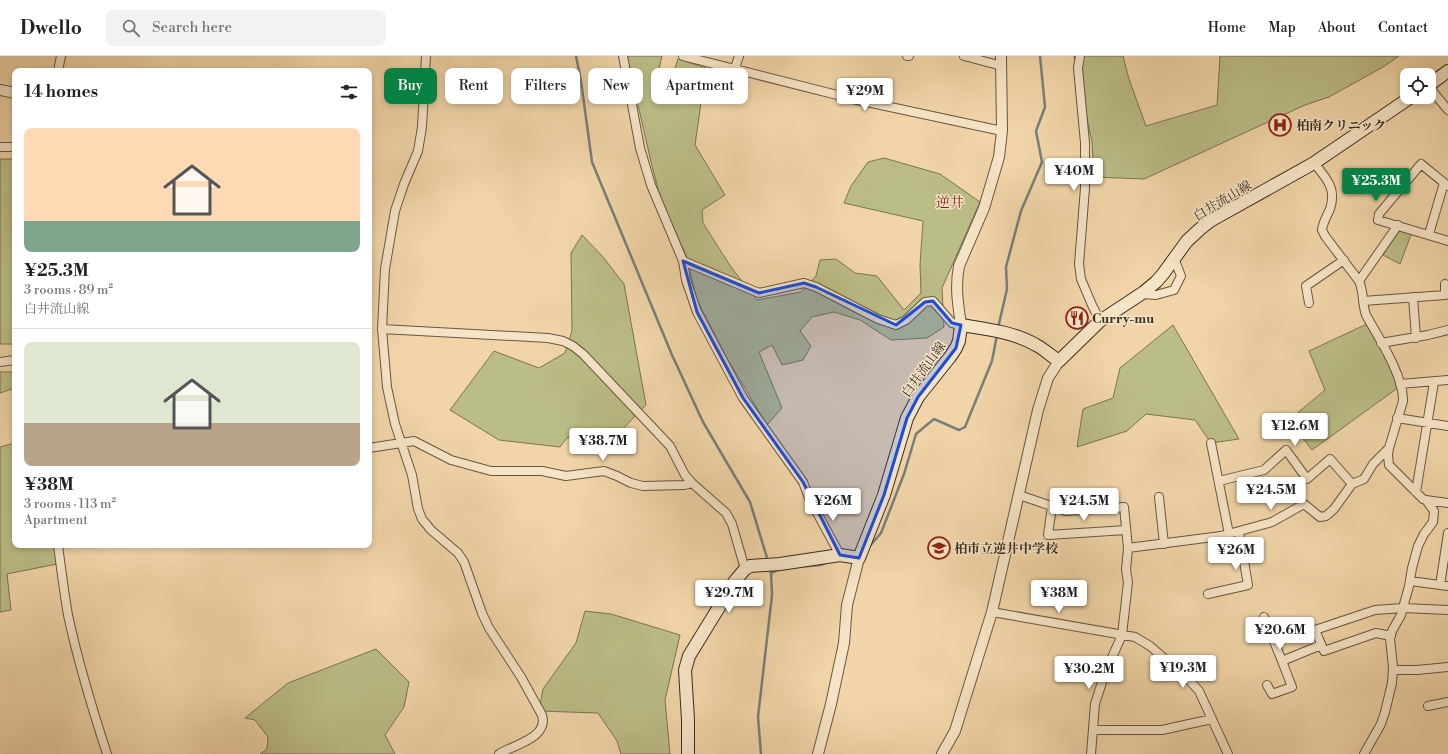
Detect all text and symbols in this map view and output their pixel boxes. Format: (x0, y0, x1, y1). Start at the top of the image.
search box (106, 10, 386, 46)
text: Dwello (20, 16, 82, 40)
icon: search (120, 17, 142, 39)
text: Search here (152, 18, 232, 37)
text: Home (1208, 19, 1246, 37)
text: Map (1268, 19, 1296, 37)
text: About (1318, 19, 1356, 37)
text: Contact (1378, 19, 1428, 37)
chip: Buy (384, 68, 437, 104)
chip: Rent (445, 68, 503, 104)
chip: Filters (511, 68, 580, 104)
chip: New (588, 68, 643, 104)
chip: Apartment (651, 68, 748, 104)
map controls (1400, 68, 1436, 104)
button: locate (1400, 68, 1436, 104)
pin: ¥29M (841, 78, 889, 112)
text: 14 homes (24, 81, 98, 103)
icon: filters (338, 81, 360, 103)
text: ¥29M (846, 83, 884, 99)
hospital icon: 柏南クリニック (1267, 112, 1293, 138)
place label: 柏南クリニック (1296, 118, 1386, 134)
icon: home (156, 154, 228, 226)
pin: ¥40M (1050, 158, 1098, 192)
text: ¥40M (1054, 163, 1094, 179)
pin: ¥25.3M (1343, 168, 1409, 202)
text: ¥25.3M (1351, 173, 1401, 189)
street label: 白井流山線 (1191, 177, 1254, 224)
district label: 逆井 (936, 194, 964, 212)
text: ¥25.3M (24, 260, 89, 282)
text: 3 rooms · 89 m² (24, 282, 113, 298)
text: 白井流山線 (24, 301, 89, 317)
restaurant icon: Curry-mu (1064, 305, 1090, 331)
place label: Curry-mu (1092, 311, 1154, 327)
street label: 白井流山線 (898, 339, 949, 401)
icon: home (156, 368, 228, 440)
pin: ¥12.6M (1262, 413, 1328, 447)
text: ¥12.6M (1271, 418, 1319, 434)
pin: ¥38.7M (570, 428, 636, 462)
text: ¥38.7M (578, 433, 628, 449)
text: ¥38M (24, 474, 74, 496)
pin: ¥24.5M (1238, 477, 1304, 511)
text: ¥24.5M (1246, 482, 1296, 498)
pin: ¥26M (809, 488, 857, 522)
pin: ¥24.5M (1051, 488, 1117, 522)
text: ¥26M (814, 493, 852, 509)
text: ¥24.5M (1059, 493, 1109, 509)
text: 3 rooms · 113 m² (24, 496, 116, 512)
text: Apartment (24, 512, 88, 528)
school or university icon: 柏市立逆井中学校 (926, 535, 952, 561)
pin: ¥26M (1212, 537, 1260, 571)
place label: 柏市立逆井中学校 (954, 541, 1059, 557)
text: ¥26M (1217, 542, 1255, 558)
pin: ¥29.7M (696, 580, 762, 614)
pin: ¥38M (1035, 580, 1083, 614)
text: ¥29.7M (704, 585, 754, 601)
text: ¥38M (1040, 585, 1078, 601)
pin: ¥20.6M (1247, 617, 1313, 651)
text: ¥20.6M (1254, 622, 1306, 638)
pin: ¥19.3M (1150, 655, 1216, 689)
pin: ¥30.2M (1056, 656, 1122, 690)
text: ¥19.3M (1159, 660, 1207, 676)
text: ¥30.2M (1064, 661, 1114, 677)

